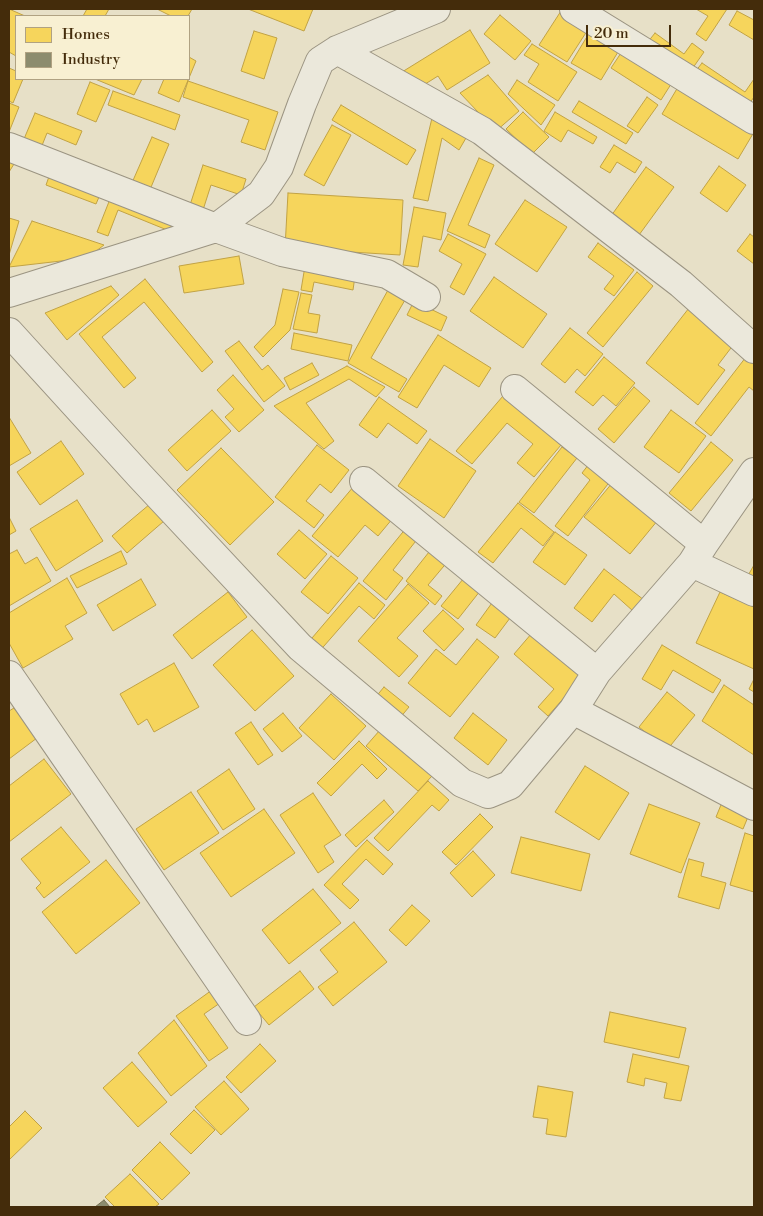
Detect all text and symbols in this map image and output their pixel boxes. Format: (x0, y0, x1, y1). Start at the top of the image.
legend (15, 15, 190, 80)
scale bar (588, 15, 673, 47)
text: 20 m (594, 24, 629, 43)
text: Homes (62, 25, 110, 44)
text: Industry (62, 50, 120, 69)

